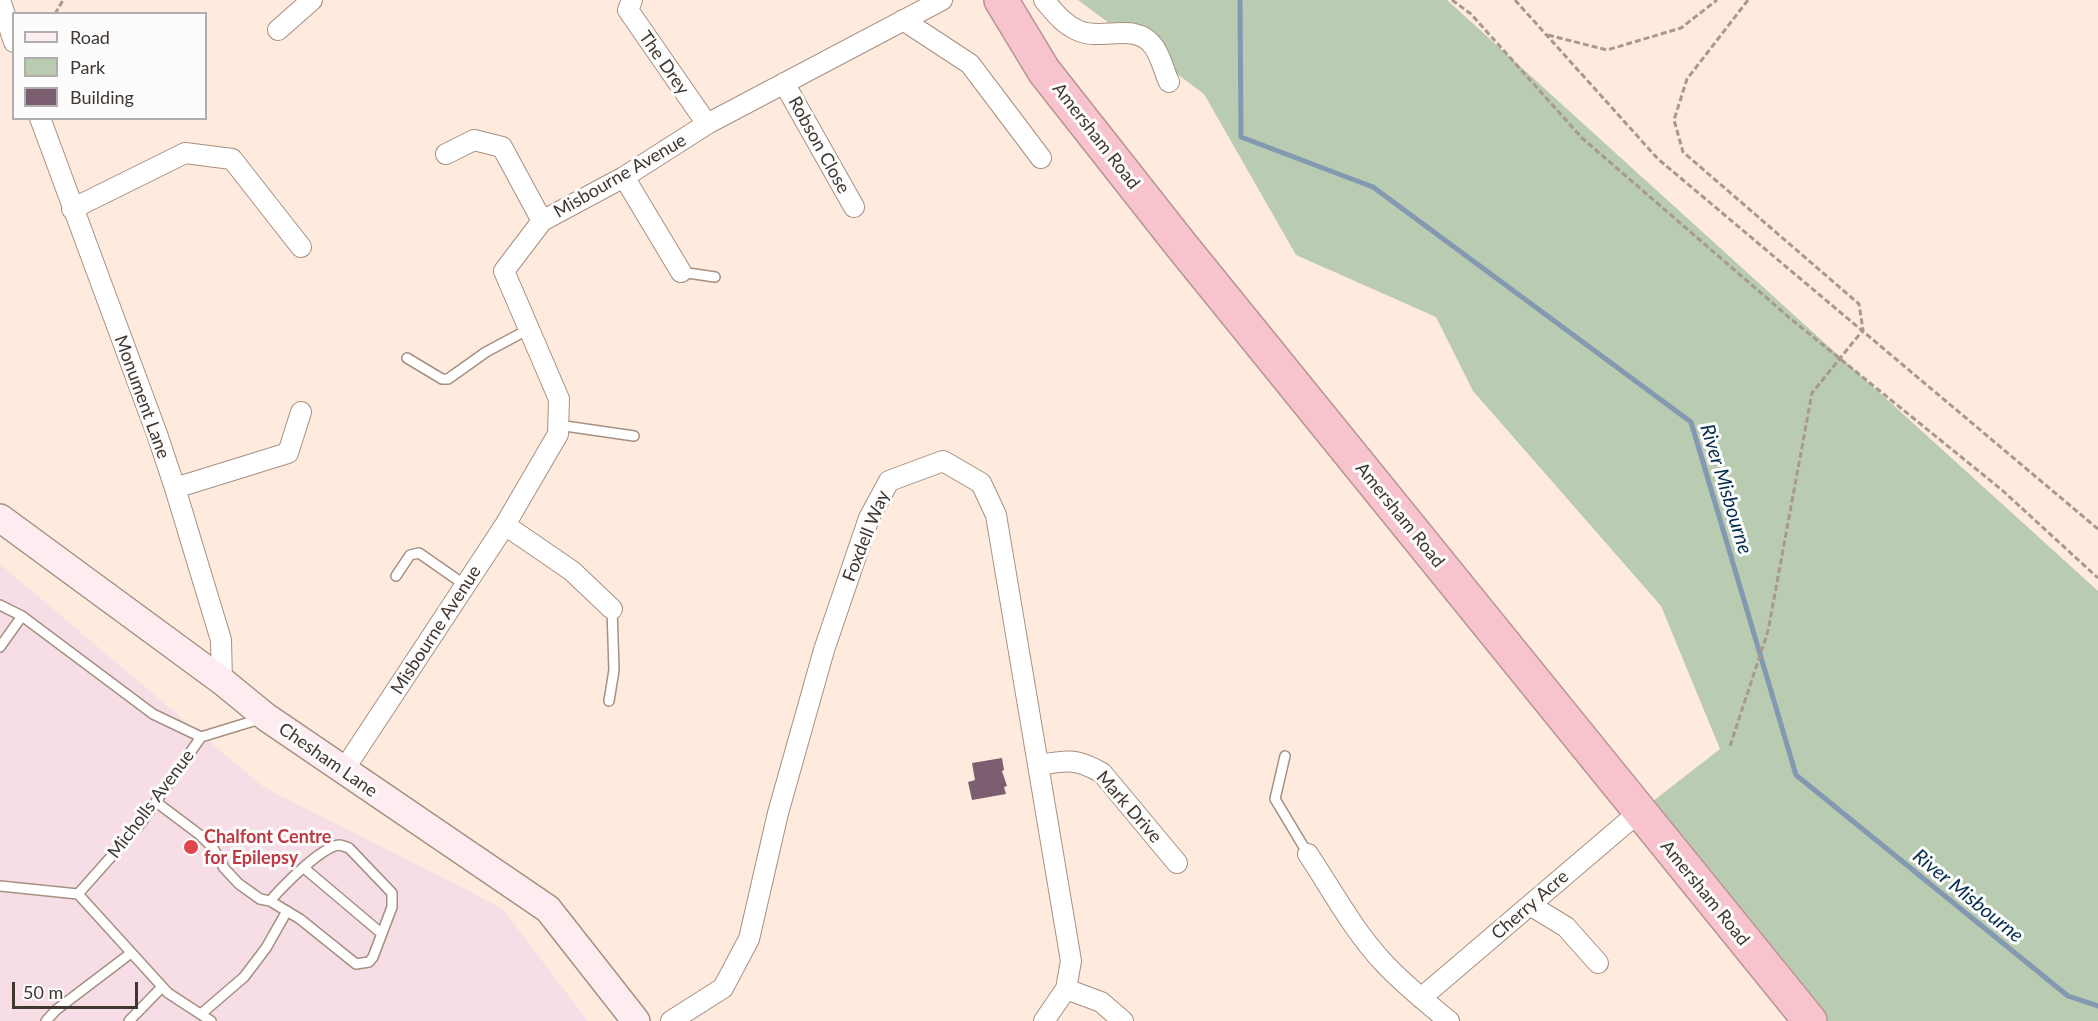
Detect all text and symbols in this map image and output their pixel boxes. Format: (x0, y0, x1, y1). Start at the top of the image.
legend (12, 12, 207, 120)
text: Road (70, 26, 110, 48)
street label: The Drey (634, 27, 694, 99)
text: Park (70, 56, 105, 78)
street label: Amersham Road (1048, 78, 1144, 194)
text: Building (70, 86, 134, 108)
street label: Robson Close (784, 93, 854, 197)
street label: Misbourne Avenue (550, 129, 690, 223)
street label: Monument Lane (110, 332, 174, 462)
water label: River Misbourne (1695, 421, 1757, 557)
street label: Amersham Road (1351, 458, 1449, 572)
street label: Foxdell Way (838, 487, 894, 585)
street label: Misbourne Avenue (386, 562, 486, 698)
street label: Chesham Lane (274, 718, 382, 802)
street label: Micholls Avenue (103, 745, 199, 863)
street label: Mark Drive (1092, 766, 1166, 848)
place label: Chalfont Centre for Epilepsy (204, 826, 331, 868)
street label: Amersham Road (1656, 836, 1754, 950)
marker: Chalfont Centre for Epilepsy (182, 838, 200, 856)
water label: River Misbourne (1908, 844, 2028, 948)
street label: Cherry Acre (1487, 866, 1573, 944)
scale bar (15, 970, 141, 1008)
text: 50 m (23, 981, 63, 1003)

